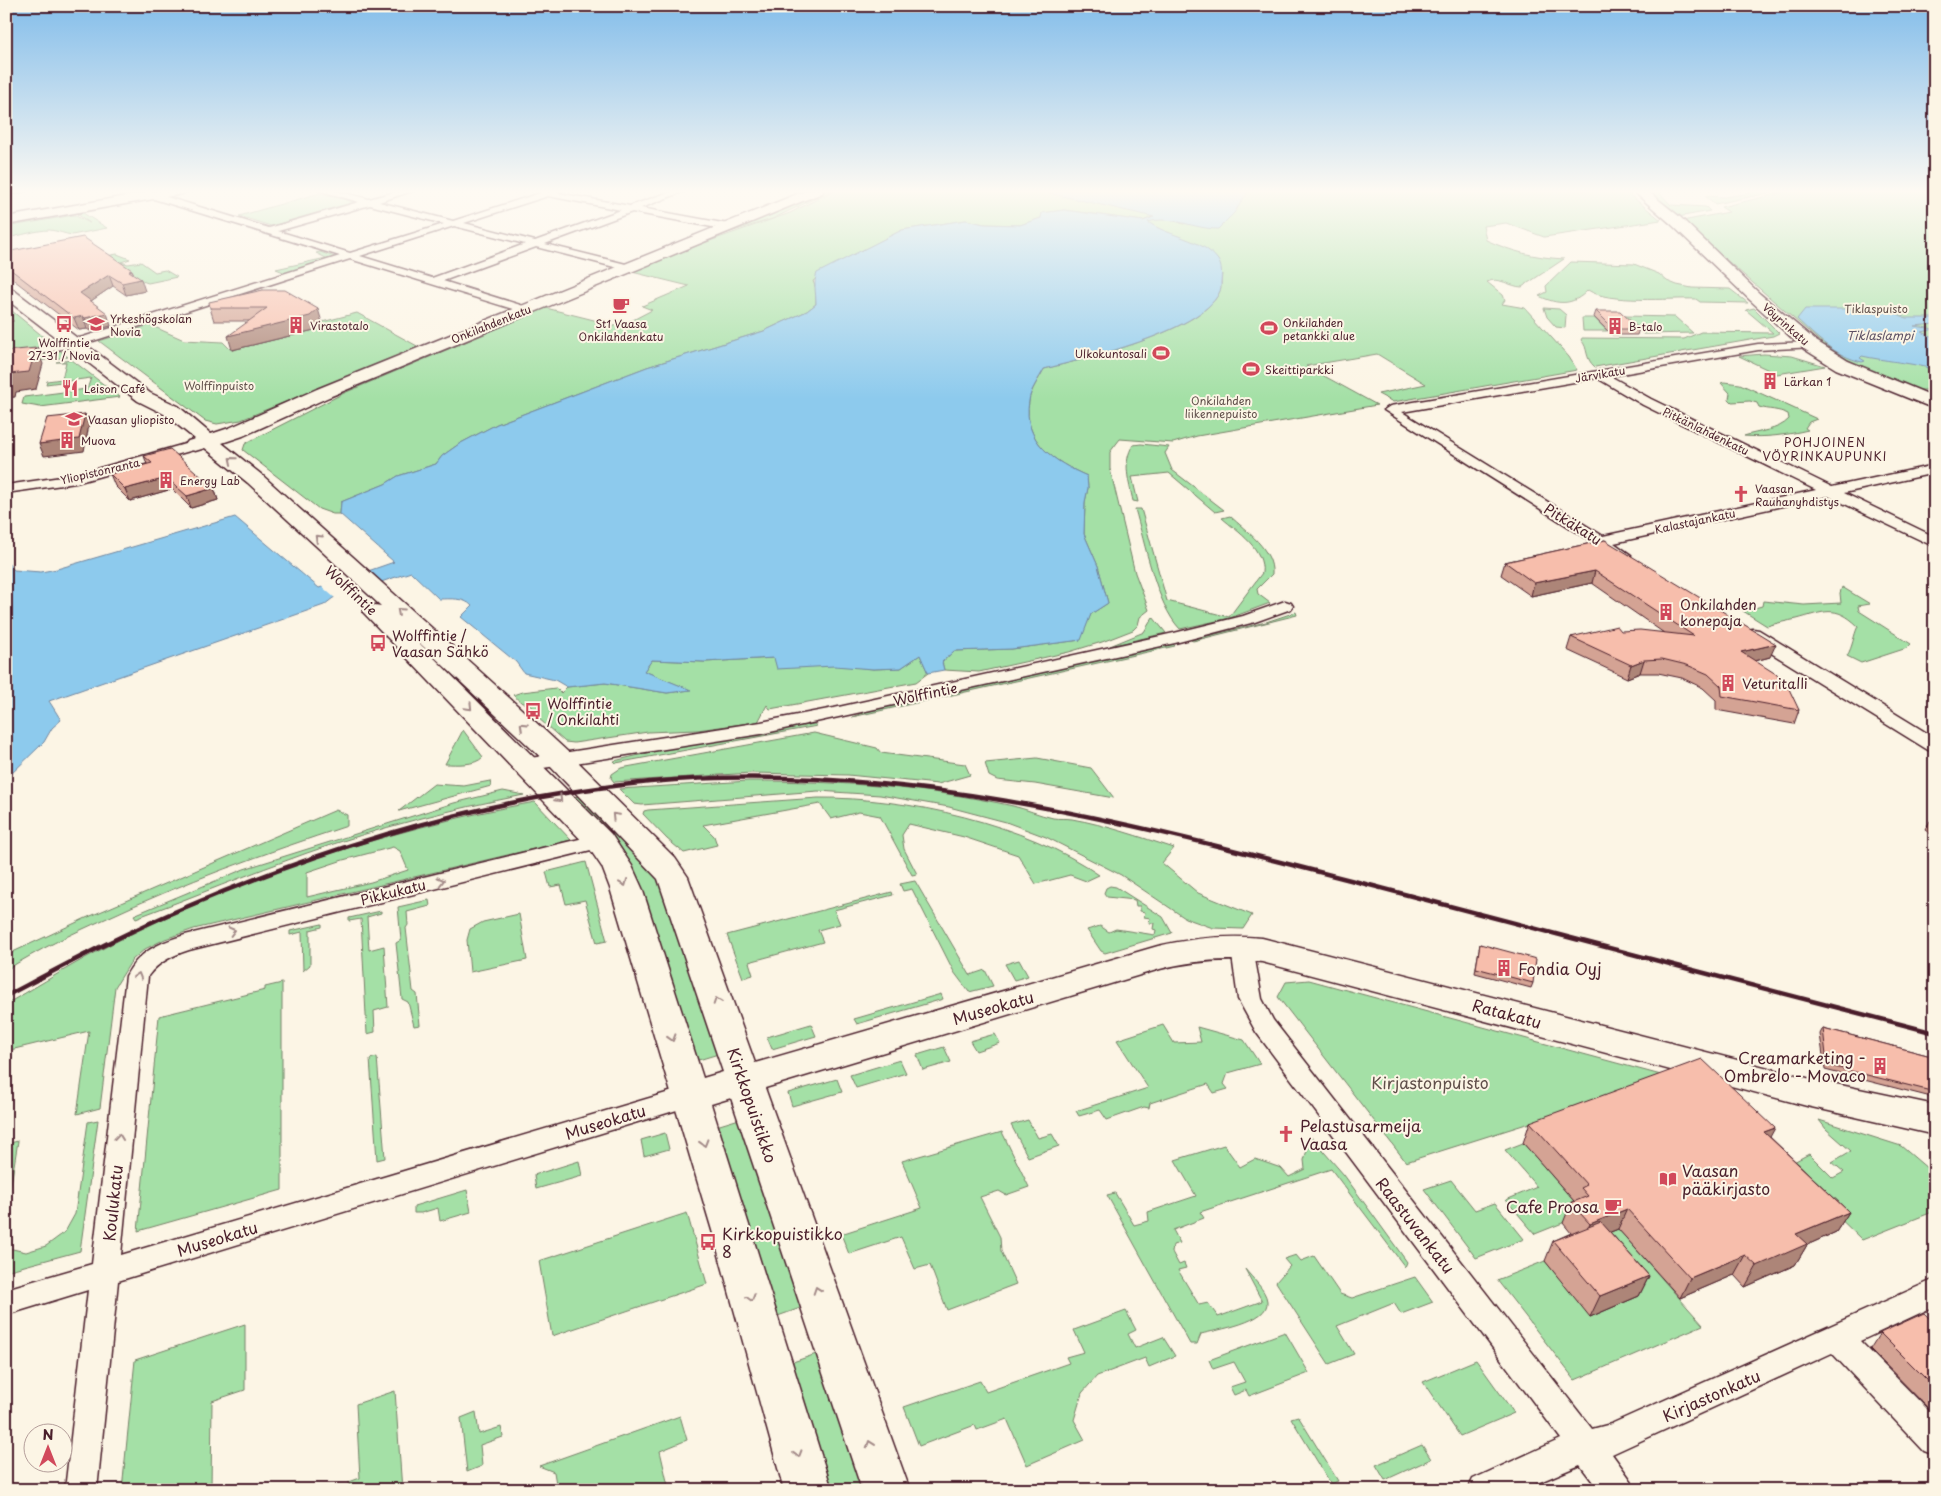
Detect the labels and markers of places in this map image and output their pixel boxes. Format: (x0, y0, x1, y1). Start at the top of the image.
cafe icon: St1 Vaasa Onkilahdenkatu (611, 295, 631, 315)
place label: Yrkeshögskolan Novia (110, 310, 192, 340)
bus stop icon: Wolffintie 27-31 / Novia (54, 314, 74, 334)
school or university icon: Yrkeshögskolan Novia (86, 314, 106, 334)
place label: Onkilahden petankki alue (1283, 314, 1355, 344)
building icon: Virastotalo (286, 315, 306, 335)
place label: St1 Vaasa Onkilahdenkatu (579, 315, 663, 345)
building icon: B-talo (1605, 316, 1625, 336)
place label: Virastotalo (310, 317, 369, 334)
sports icon: Onkilahden petankki alue (1259, 318, 1279, 338)
place label: B-talo (1629, 318, 1662, 335)
place label: Wolffintie 27-31 / Novia (28, 334, 100, 364)
sports icon: Ulkokuntosali (1151, 343, 1171, 363)
place label: Ulkokuntosali (1075, 345, 1147, 362)
sports icon: Skeittiparkki (1241, 359, 1261, 379)
place label: Skeittiparkki (1265, 361, 1334, 378)
building icon: Lärkan 1 (1760, 371, 1780, 391)
place label: Lärkan 1 (1784, 373, 1831, 390)
restaurant icon: Leison Café (60, 378, 80, 398)
place label: Leison Café (84, 380, 145, 397)
school or university icon: Vaasan yliopisto (64, 409, 84, 429)
place label: Vaasan yliopisto (88, 411, 174, 428)
building icon: Muova (57, 430, 77, 450)
place label: Muova (81, 432, 116, 449)
building icon: Energy Lab (156, 470, 176, 490)
place label: Energy Lab (180, 472, 240, 489)
place label: Vaasan Rauhanyhdistys (1755, 480, 1839, 510)
church icon: Vaasan Rauhanyhdistys (1731, 484, 1751, 504)
place label: Onkilahden konepaja (1680, 594, 1757, 631)
building icon: Onkilahden konepaja (1656, 602, 1676, 622)
place label: Wolffintie / Vaasan Sähkö (392, 625, 489, 662)
bus stop icon: Wolffintie / Vaasan Sähkö (368, 633, 388, 653)
building icon: Veturitalli (1718, 673, 1738, 693)
place label: Veturitalli (1742, 673, 1808, 694)
place label: Wolffintie / Onkilahti (547, 693, 619, 730)
bus stop icon: Wolffintie / Onkilahti (523, 701, 543, 721)
place label: Fondia Oyj (1518, 956, 1602, 980)
building icon: Fondia Oyj (1494, 958, 1514, 978)
place label: Creamarketing - Ombrelo - Movaco (1724, 1045, 1866, 1087)
building icon: Creamarketing - Ombrelo - Movaco (1870, 1056, 1890, 1076)
place label: Pelastusarmeija Vaasa (1300, 1113, 1421, 1155)
church icon: Pelastusarmeija Vaasa (1276, 1124, 1296, 1144)
place label: Vaasan pääkirjasto (1682, 1158, 1770, 1200)
library icon: Vaasan pääkirjasto (1658, 1169, 1678, 1189)
place label: Cafe Proosa (1506, 1194, 1599, 1218)
cafe icon: Cafe Proosa (1603, 1196, 1623, 1216)
place label: Kirkkopuistikko 8 (722, 1221, 843, 1263)
bus stop icon: Kirkkopuistikko 8 (698, 1232, 718, 1252)

